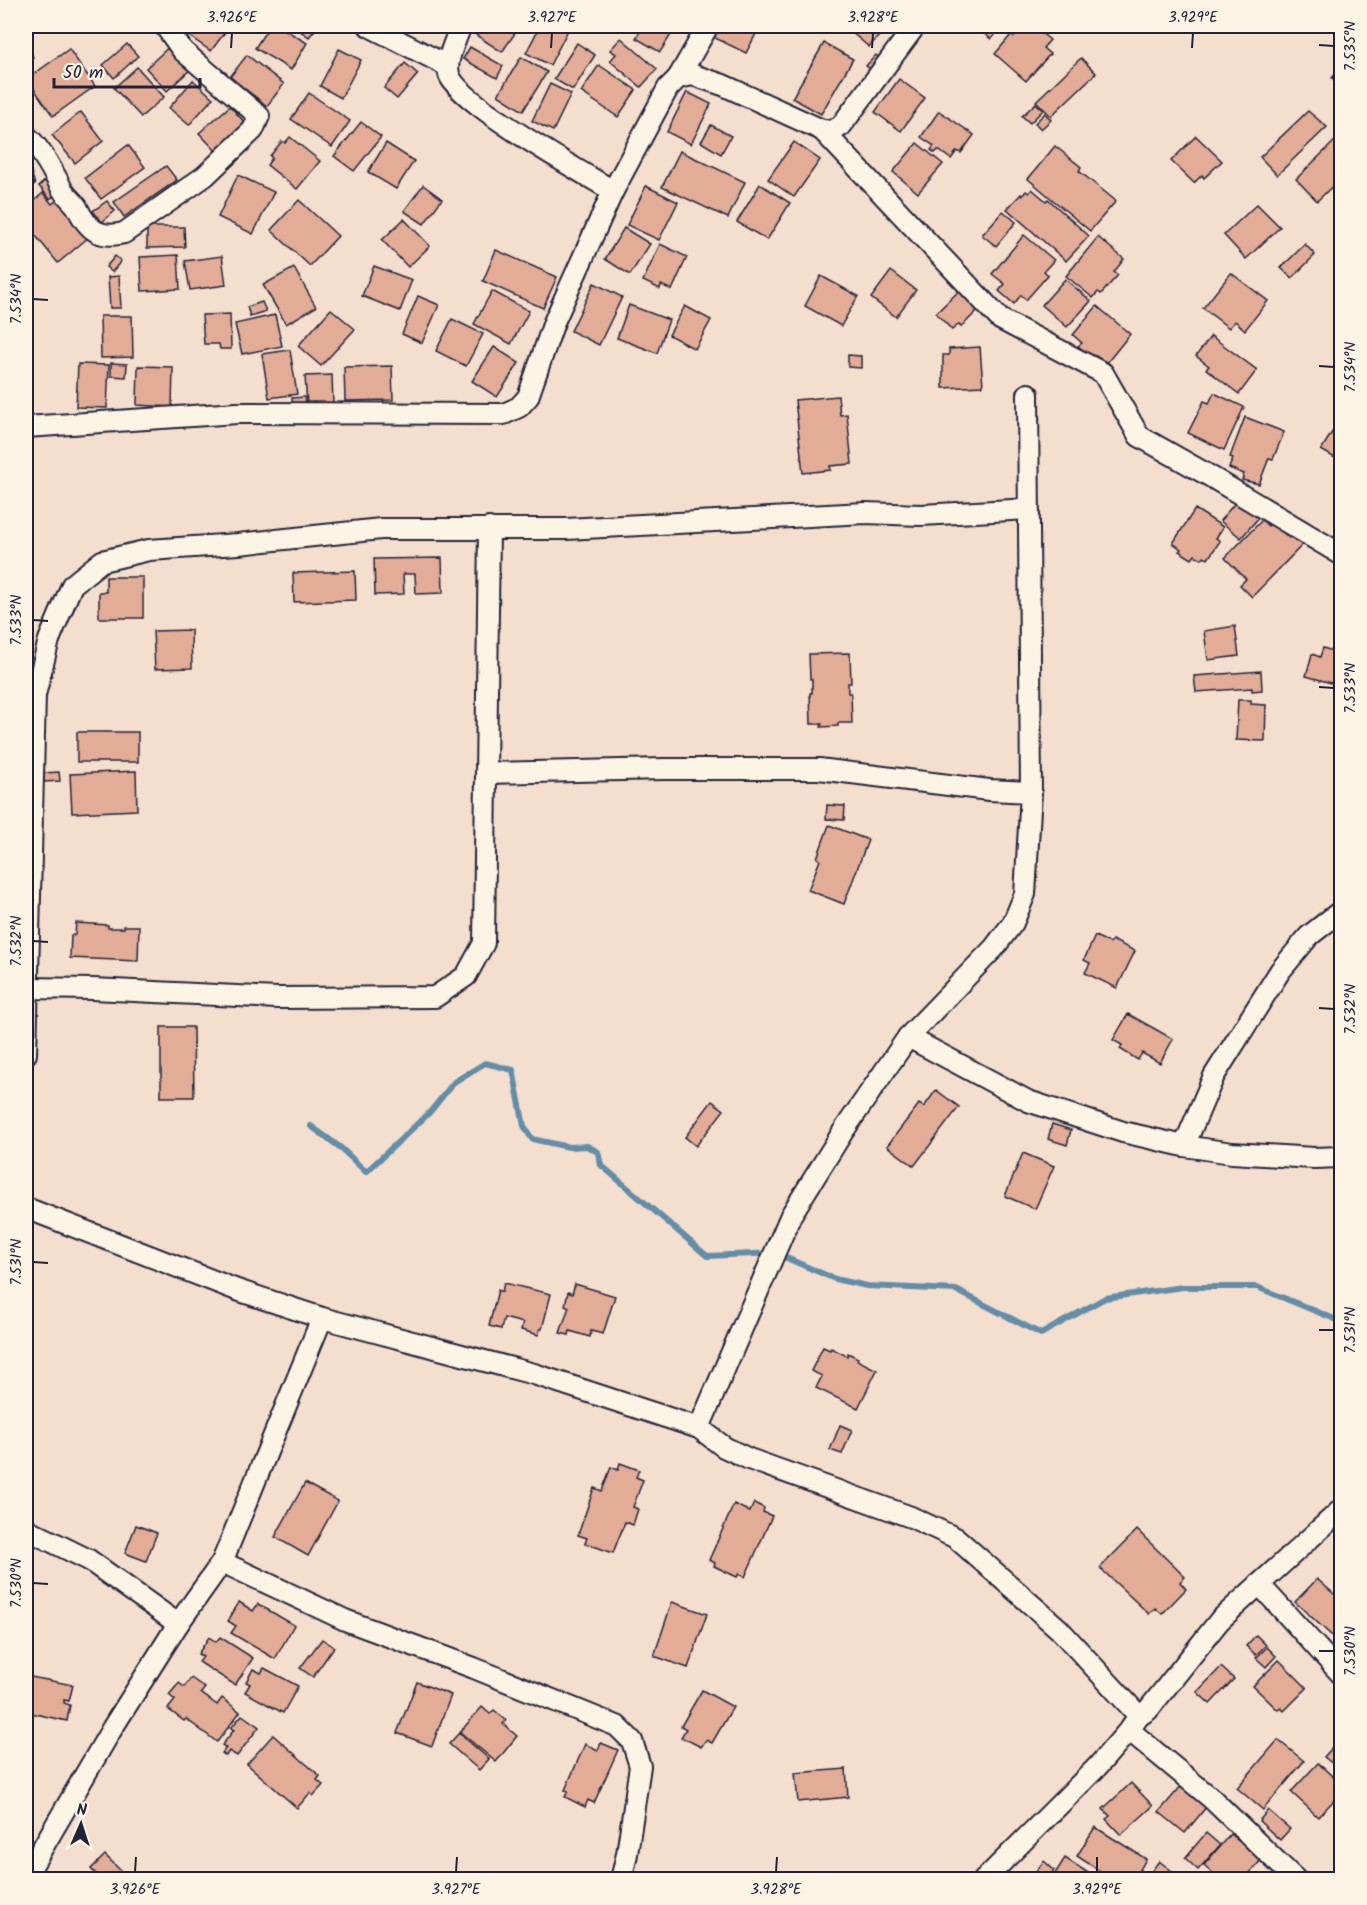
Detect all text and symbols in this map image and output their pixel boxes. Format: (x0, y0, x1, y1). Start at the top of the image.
text: 3.926°E (207, 6, 258, 30)
text: 3.927°E (528, 6, 578, 30)
text: 3.928°E (847, 6, 900, 30)
text: 3.929°E (1168, 6, 1219, 30)
text: 7.535°N (1339, 21, 1363, 71)
scale bar (54, 51, 200, 89)
text: 50 m (63, 59, 103, 88)
text: 7.534°N (5, 274, 29, 324)
text: 7.534°N (1339, 342, 1363, 392)
text: 7.533°N (5, 595, 29, 645)
text: 7.533°N (1339, 663, 1363, 713)
text: 7.532°N (5, 915, 29, 967)
text: 7.532°N (1339, 983, 1363, 1035)
text: 7.531°N (5, 1238, 29, 1286)
text: 7.531°N (1339, 1306, 1363, 1354)
text: 7.530°N (5, 1558, 29, 1608)
text: 7.530°N (1339, 1626, 1363, 1676)
north arrow (51, 1794, 111, 1854)
text: N (76, 1798, 87, 1823)
text: 3.926°E (110, 1878, 161, 1902)
text: 3.927°E (432, 1878, 482, 1902)
text: 3.928°E (750, 1878, 803, 1902)
text: 3.929°E (1072, 1878, 1123, 1902)

